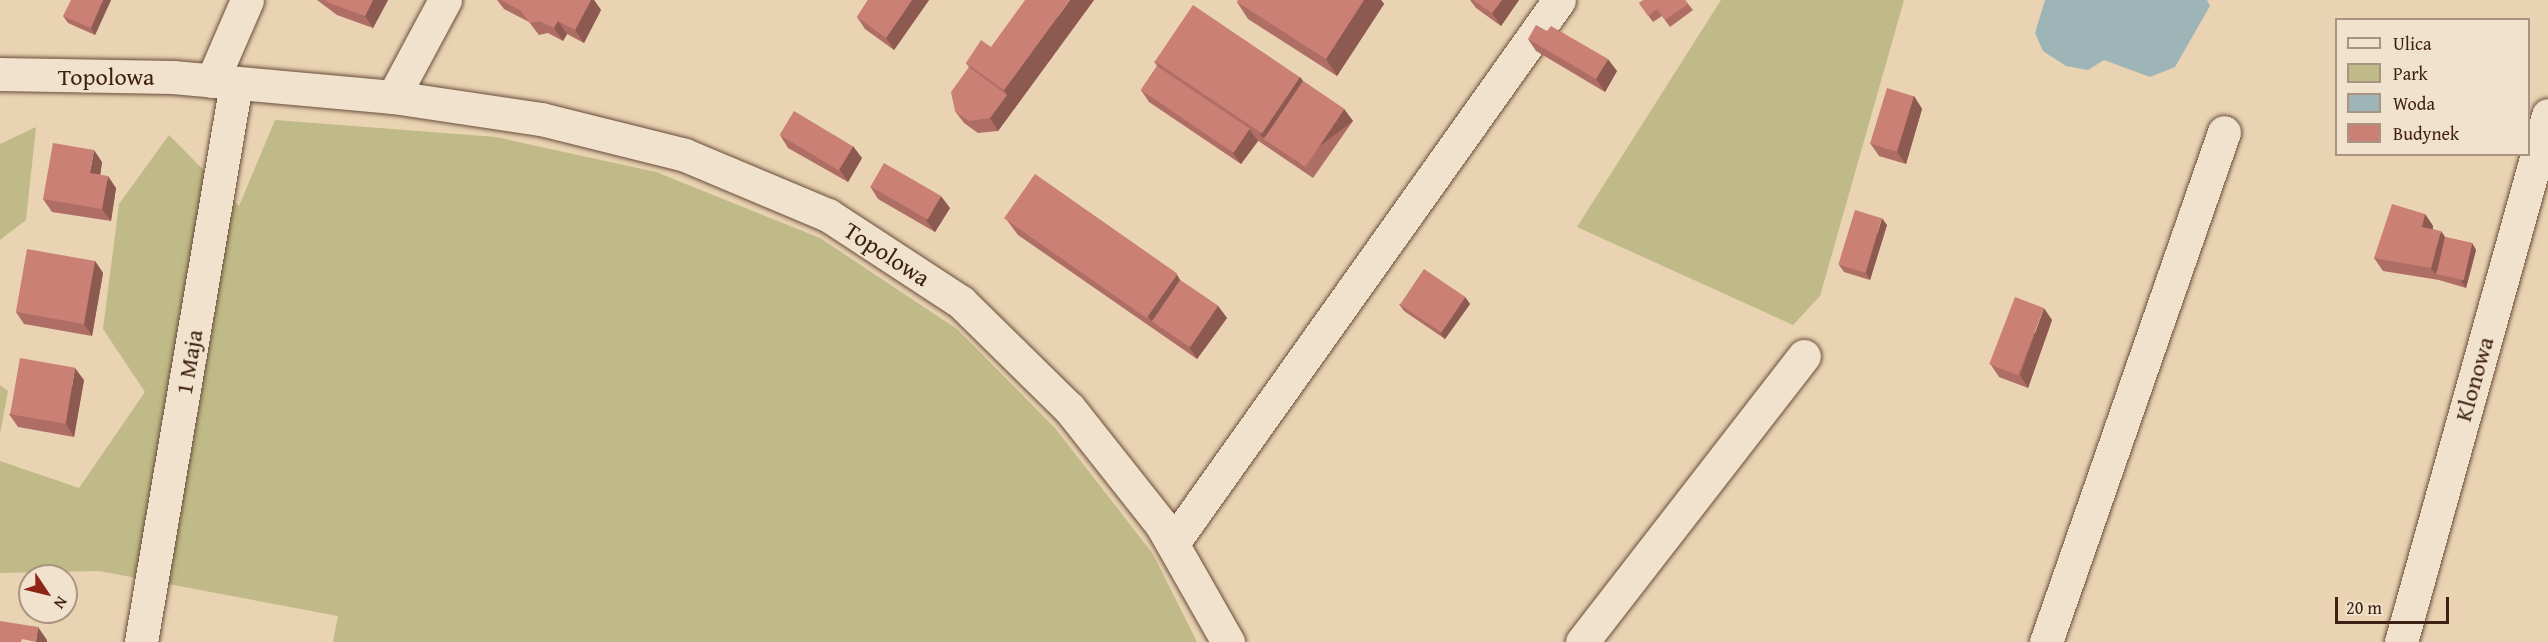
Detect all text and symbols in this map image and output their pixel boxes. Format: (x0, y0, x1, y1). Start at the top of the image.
legend (2335, 18, 2530, 156)
text: Ulica (2393, 30, 2431, 57)
text: Park (2393, 60, 2428, 87)
street label: Topolowa (58, 63, 154, 91)
text: Woda (2393, 90, 2435, 117)
text: Budynek (2393, 120, 2459, 147)
street label: Topolowa (839, 216, 935, 292)
street label: 1 Maja (169, 327, 209, 397)
street label: Klonowa (2448, 333, 2500, 425)
north arrow (18, 564, 78, 624)
scale bar (2338, 585, 2452, 623)
text: N (48, 592, 74, 614)
text: 20 m (2346, 594, 2382, 621)

